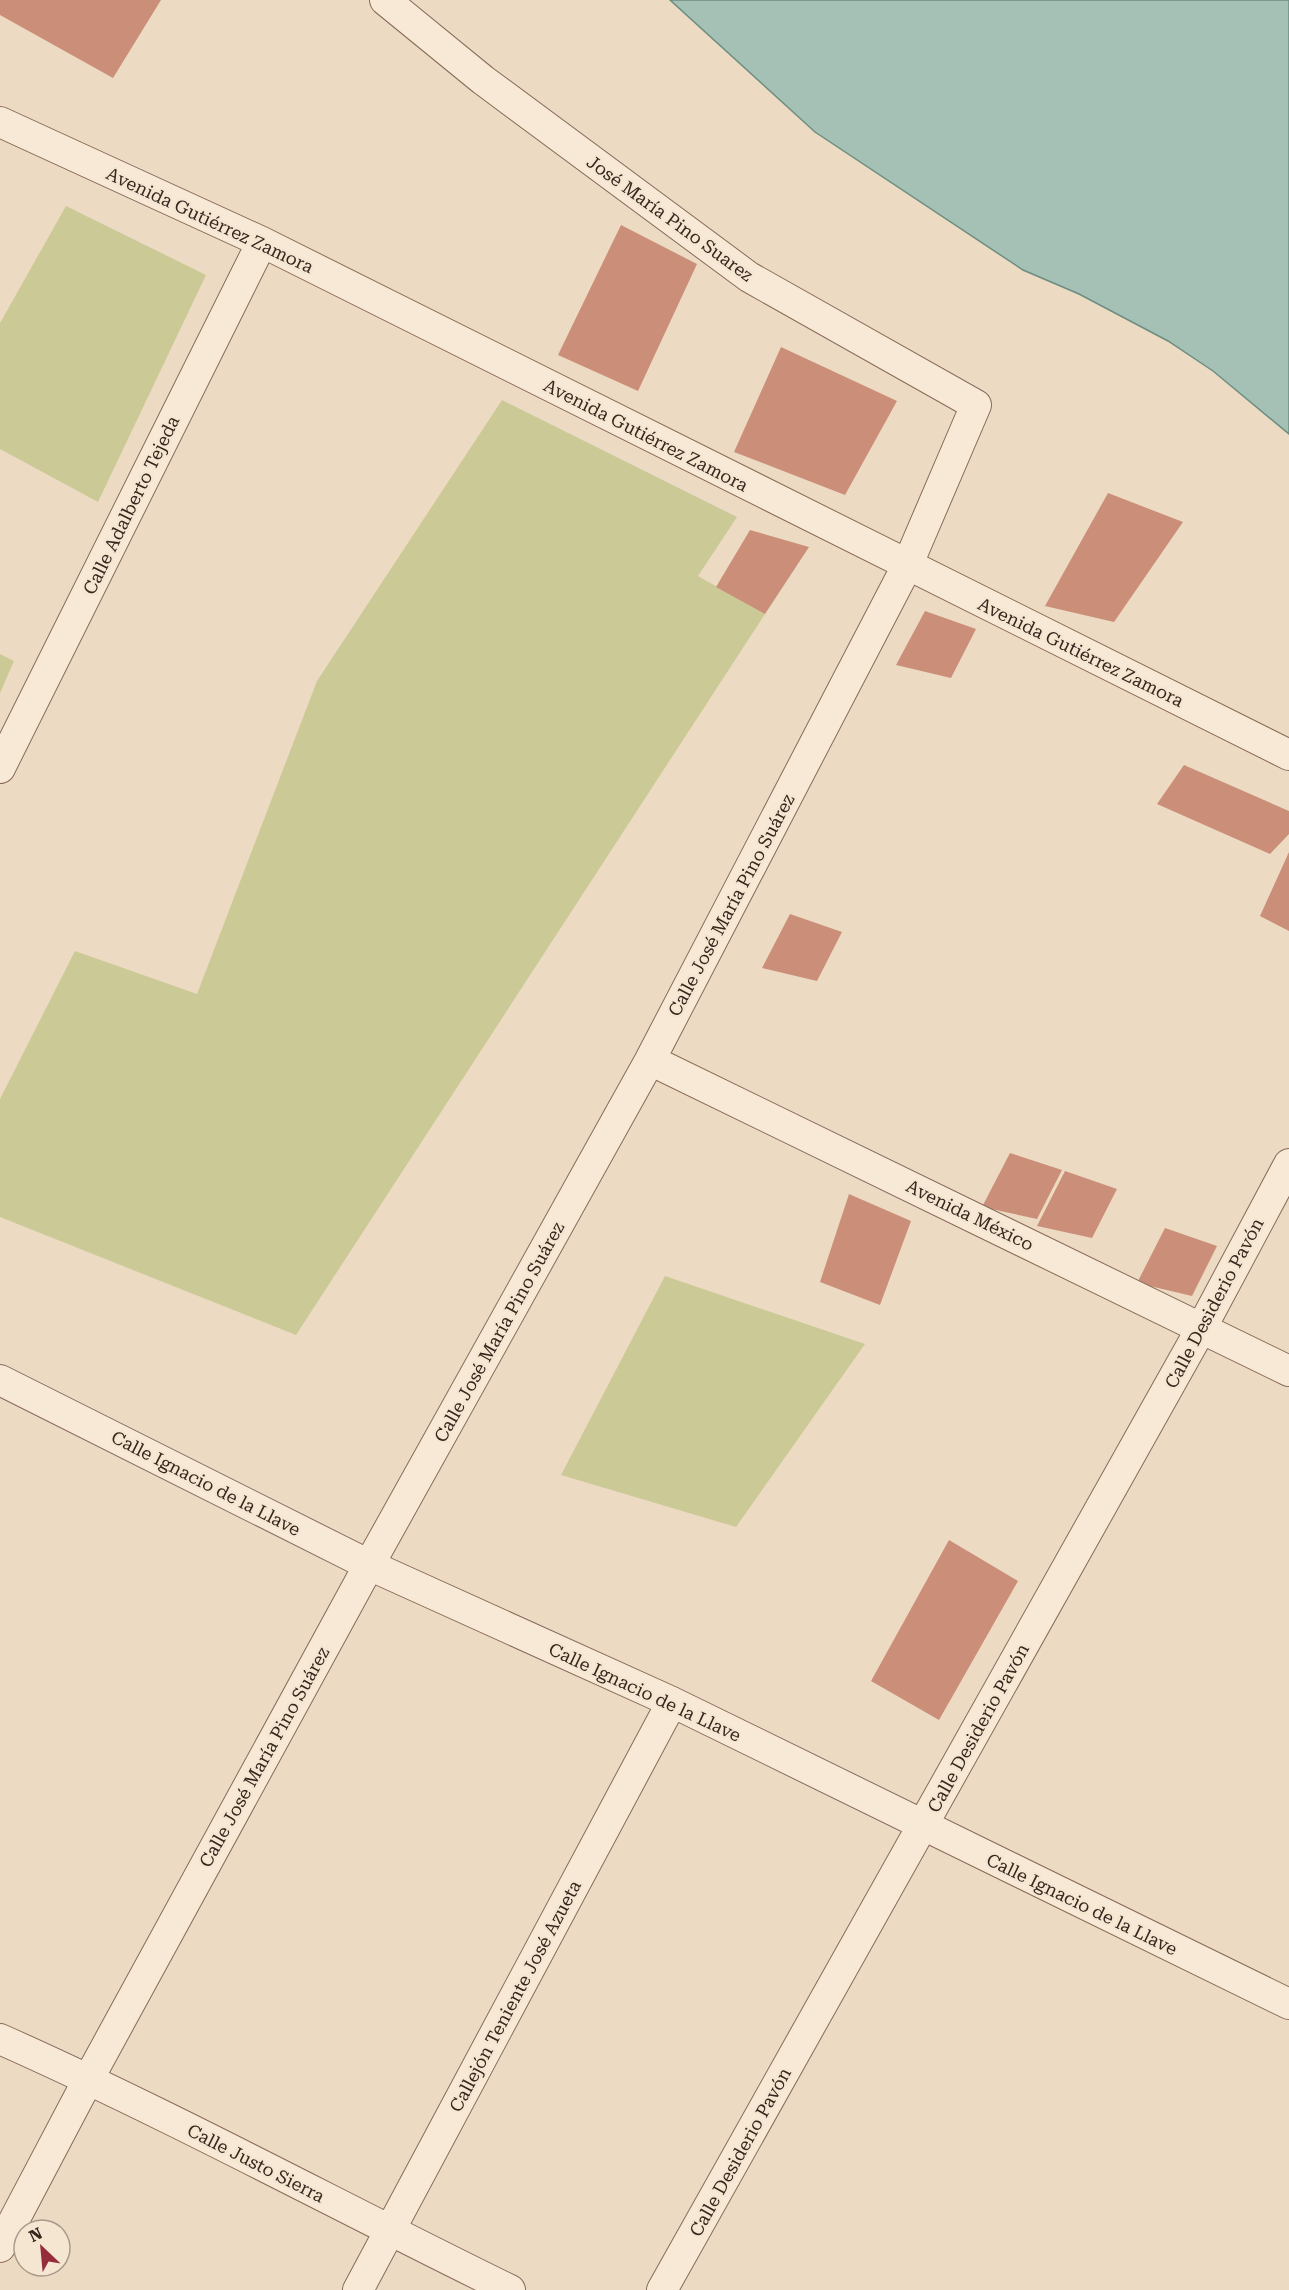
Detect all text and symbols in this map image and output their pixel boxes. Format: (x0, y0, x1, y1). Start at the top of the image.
street label: José María Pino Suarez (583, 151, 758, 286)
street label: Avenida Gutiérrez Zamora (103, 163, 317, 277)
street label: Avenida Gutiérrez Zamora (540, 374, 752, 496)
street label: Calle Adalberto Tejeda (79, 412, 184, 598)
street label: Avenida Gutiérrez Zamora (975, 593, 1187, 711)
street label: Calle José María Pino Suárez (663, 790, 799, 1020)
street label: Avenida México (903, 1175, 1037, 1255)
street label: Calle Desiderio Pavón (1160, 1214, 1268, 1392)
street label: Calle José María Pino Suárez (430, 1218, 569, 1446)
street label: Calle Ignacio de la Llave (108, 1426, 304, 1540)
street label: Calle Ignacio de la Llave (546, 1638, 745, 1746)
street label: Calle Desiderio Pavón (923, 1640, 1033, 1816)
street label: Calle José María Pino Suárez (195, 1643, 334, 1871)
street label: Calle Ignacio de la Llave (983, 1849, 1181, 1959)
street label: Callejón Teniente José Azueta (445, 1876, 585, 2115)
street label: Calle Desiderio Pavón (685, 2064, 795, 2240)
street label: Calle Justo Sierra (184, 2119, 328, 2207)
north arrow (12, 2218, 72, 2278)
text: N (26, 2224, 45, 2246)

